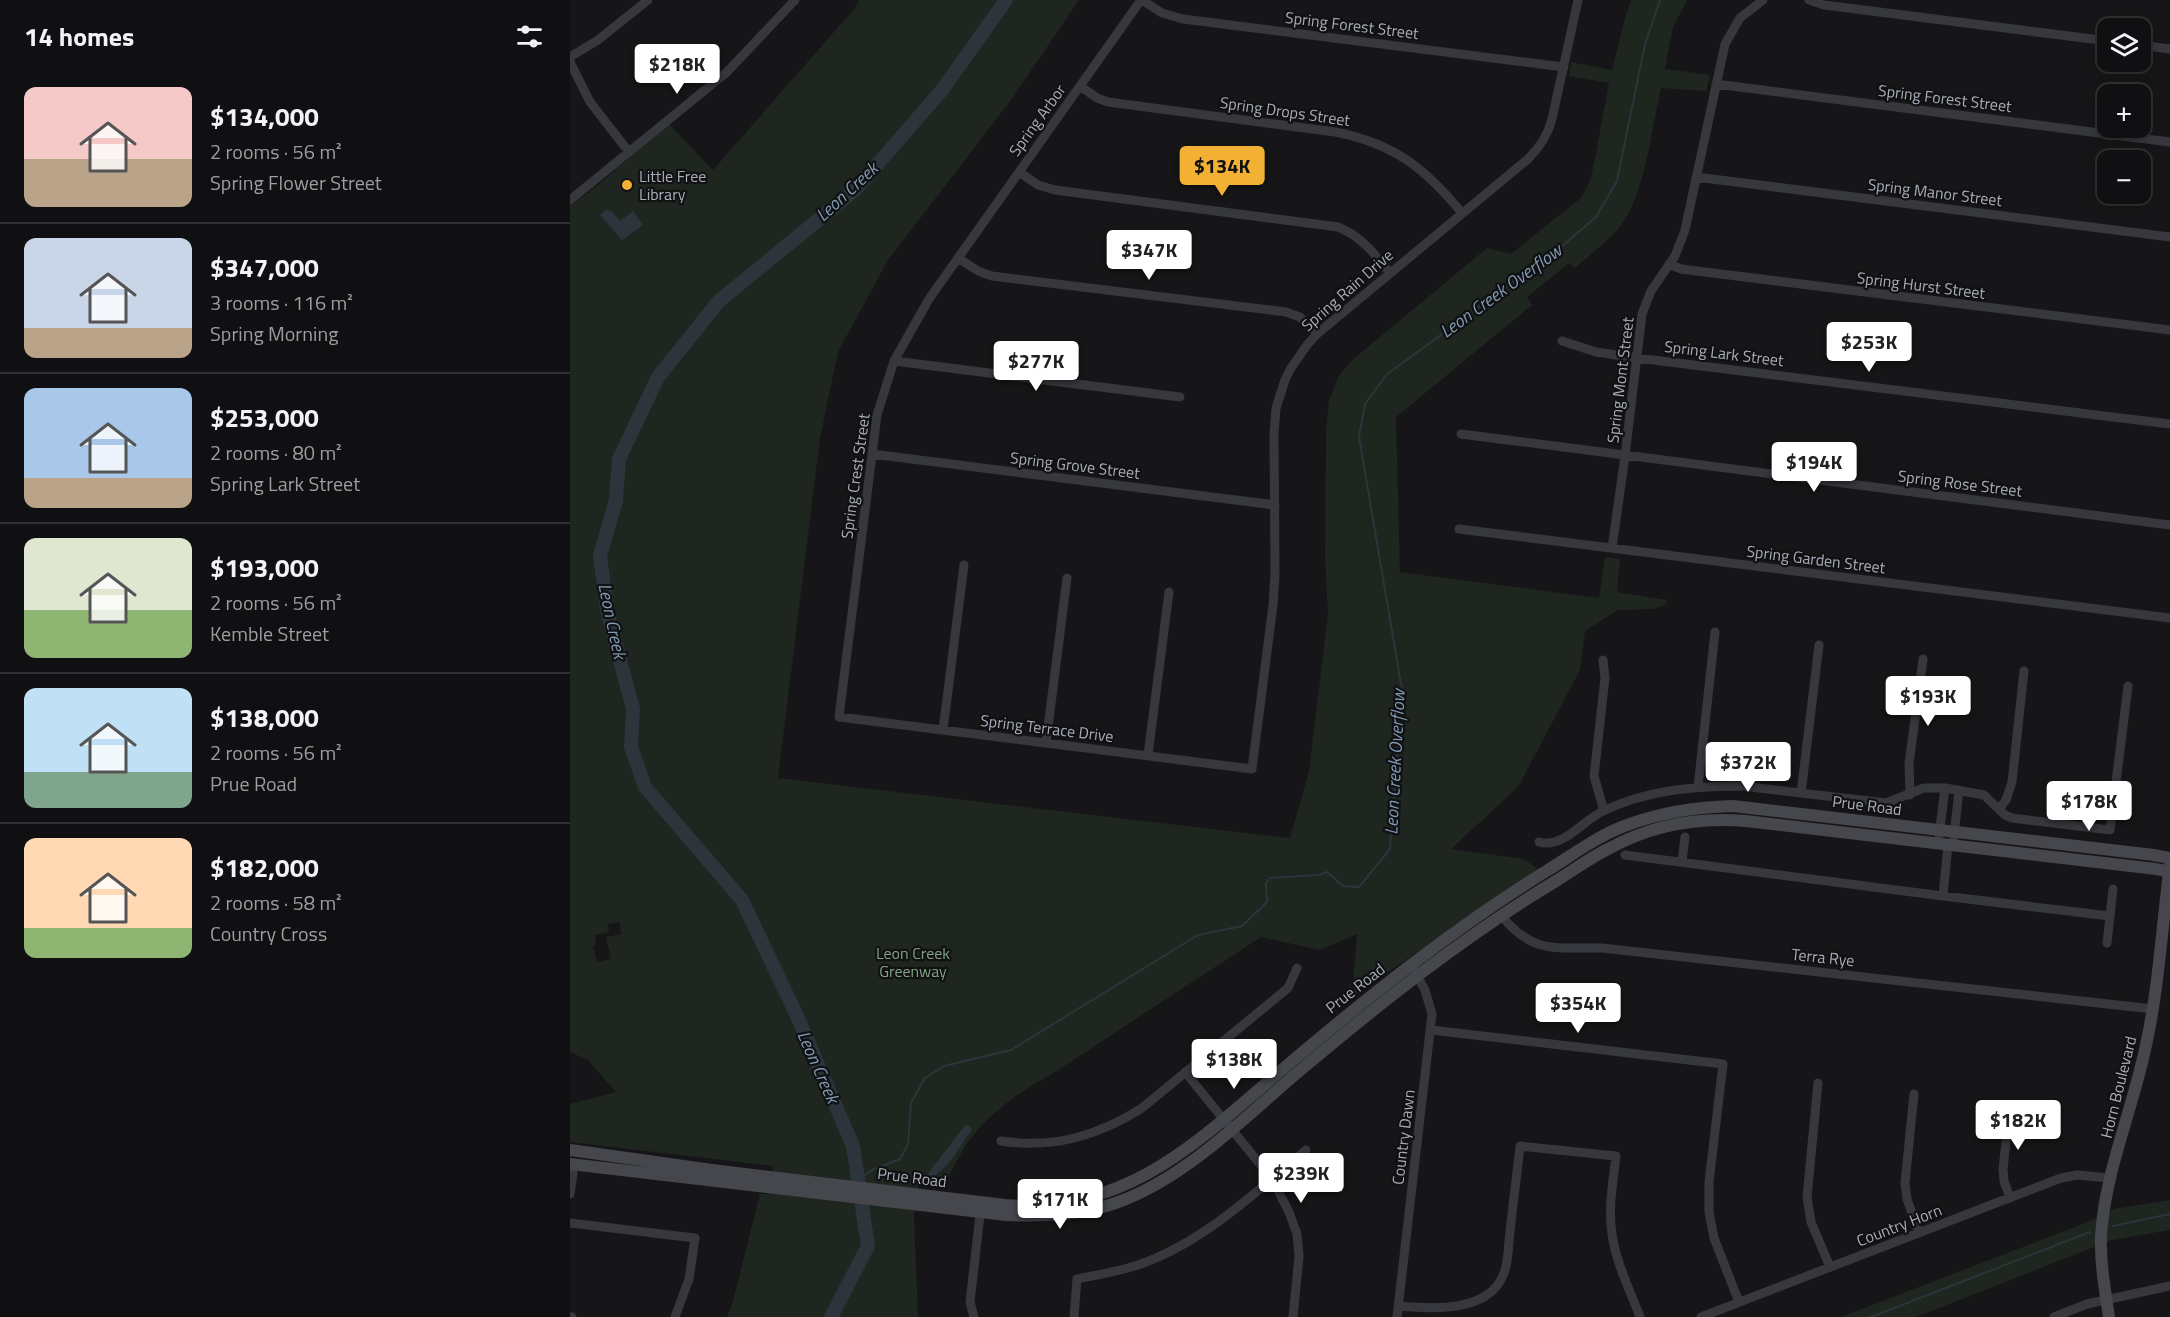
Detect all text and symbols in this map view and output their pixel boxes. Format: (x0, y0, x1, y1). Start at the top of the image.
street label: Spring Forest Street (1284, 5, 1421, 45)
text: 14 homes (24, 17, 134, 56)
map controls (2097, 18, 2151, 204)
button: layers (2097, 18, 2151, 72)
icon: filters (513, 20, 546, 53)
pin: $218K (635, 44, 719, 95)
text: $218K (649, 48, 705, 79)
street label: Spring Forest Street (1877, 78, 2014, 118)
street label: Spring Arbor (1003, 79, 1072, 161)
button: + (2097, 84, 2151, 138)
street label: Spring Drops Street (1218, 90, 1352, 132)
text: $134,000 (210, 97, 319, 136)
icon: home (72, 111, 144, 183)
text: 2 rooms · 56 m² (210, 136, 342, 167)
pin: $134K (1180, 146, 1264, 197)
text: $134K (1194, 150, 1250, 181)
button: − (2097, 150, 2151, 204)
water label: Leon Creek (809, 154, 885, 228)
place label: Little Free Library (639, 164, 706, 206)
text: Spring Flower Street (210, 167, 382, 198)
street label: Spring Manor Street (1866, 172, 2004, 212)
marker: Little Free Library (620, 178, 634, 192)
pin: $347K (1107, 230, 1191, 281)
text: $347K (1121, 234, 1177, 265)
water label: Leon Creek Overflow (1434, 236, 1569, 344)
street label: Spring Rain Drive (1296, 243, 1398, 337)
text: $347,000 (210, 248, 319, 287)
icon: home (72, 262, 144, 334)
street label: Spring Hurst Street (1855, 265, 1987, 305)
text: 3 rooms · 116 m² (210, 287, 353, 318)
street label: Spring Mont Street (1600, 315, 1640, 445)
text: Spring Morning (210, 318, 338, 349)
pin: $253K (1827, 322, 1911, 373)
text: $253K (1841, 326, 1897, 357)
street label: Spring Lark Street (1663, 334, 1785, 372)
pin: $277K (994, 341, 1078, 392)
text: $277K (1008, 345, 1064, 376)
text: $253,000 (210, 398, 319, 437)
street label: Spring Crest Street (834, 411, 876, 540)
icon: home (72, 412, 144, 484)
text: 2 rooms · 80 m² (210, 437, 342, 468)
pin: $194K (1772, 442, 1856, 493)
street label: Spring Grove Street (1009, 445, 1142, 485)
text: $194K (1786, 446, 1842, 477)
street label: Spring Rose Street (1897, 463, 2024, 503)
text: Spring Lark Street (210, 468, 360, 499)
street label: Spring Garden Street (1745, 539, 1887, 579)
text: $193,000 (210, 548, 319, 587)
icon: home (72, 562, 144, 634)
water label: Leon Creek (591, 580, 634, 663)
text: 2 rooms · 56 m² (210, 587, 342, 618)
text: Kemble Street (210, 618, 329, 649)
pin: $193K (1886, 676, 1970, 727)
text: $193K (1900, 680, 1956, 711)
water label: Leon Creek Overflow (1377, 687, 1412, 835)
text: $138,000 (210, 698, 319, 737)
street label: Spring Terrace Drive (979, 708, 1115, 748)
icon: home (72, 712, 144, 784)
text: 2 rooms · 56 m² (210, 737, 342, 768)
pin: $372K (1706, 742, 1790, 793)
text: $372K (1720, 746, 1776, 777)
text: Prue Road (210, 768, 297, 799)
pin: $178K (2047, 781, 2131, 832)
text: $178K (2061, 785, 2117, 816)
street label: Prue Road (1831, 789, 1903, 821)
text: $182,000 (210, 848, 319, 887)
icon: home (72, 862, 144, 934)
text: 2 rooms · 58 m² (210, 887, 342, 918)
text: Country Cross (210, 918, 327, 949)
park label: Leon Creek Greenway (876, 941, 950, 983)
street label: Terra Rye (1790, 942, 1856, 972)
street label: Prue Road (1320, 957, 1390, 1019)
pin: $354K (1536, 983, 1620, 1034)
text: $354K (1550, 987, 1606, 1018)
water label: Leon Creek (790, 1026, 847, 1109)
street label: Horn Boulevard (2094, 1033, 2142, 1141)
pin: $138K (1192, 1039, 1276, 1090)
text: $138K (1206, 1043, 1262, 1074)
street label: Country Dawn (1385, 1088, 1421, 1186)
pin: $182K (1976, 1100, 2060, 1151)
text: $182K (1990, 1104, 2046, 1135)
pin: $239K (1259, 1153, 1343, 1204)
text: $239K (1273, 1157, 1329, 1188)
street label: Prue Road (876, 1161, 948, 1193)
pin: $171K (1018, 1179, 1102, 1230)
text: $171K (1032, 1183, 1088, 1214)
street label: Country Horn (1853, 1198, 1945, 1252)

